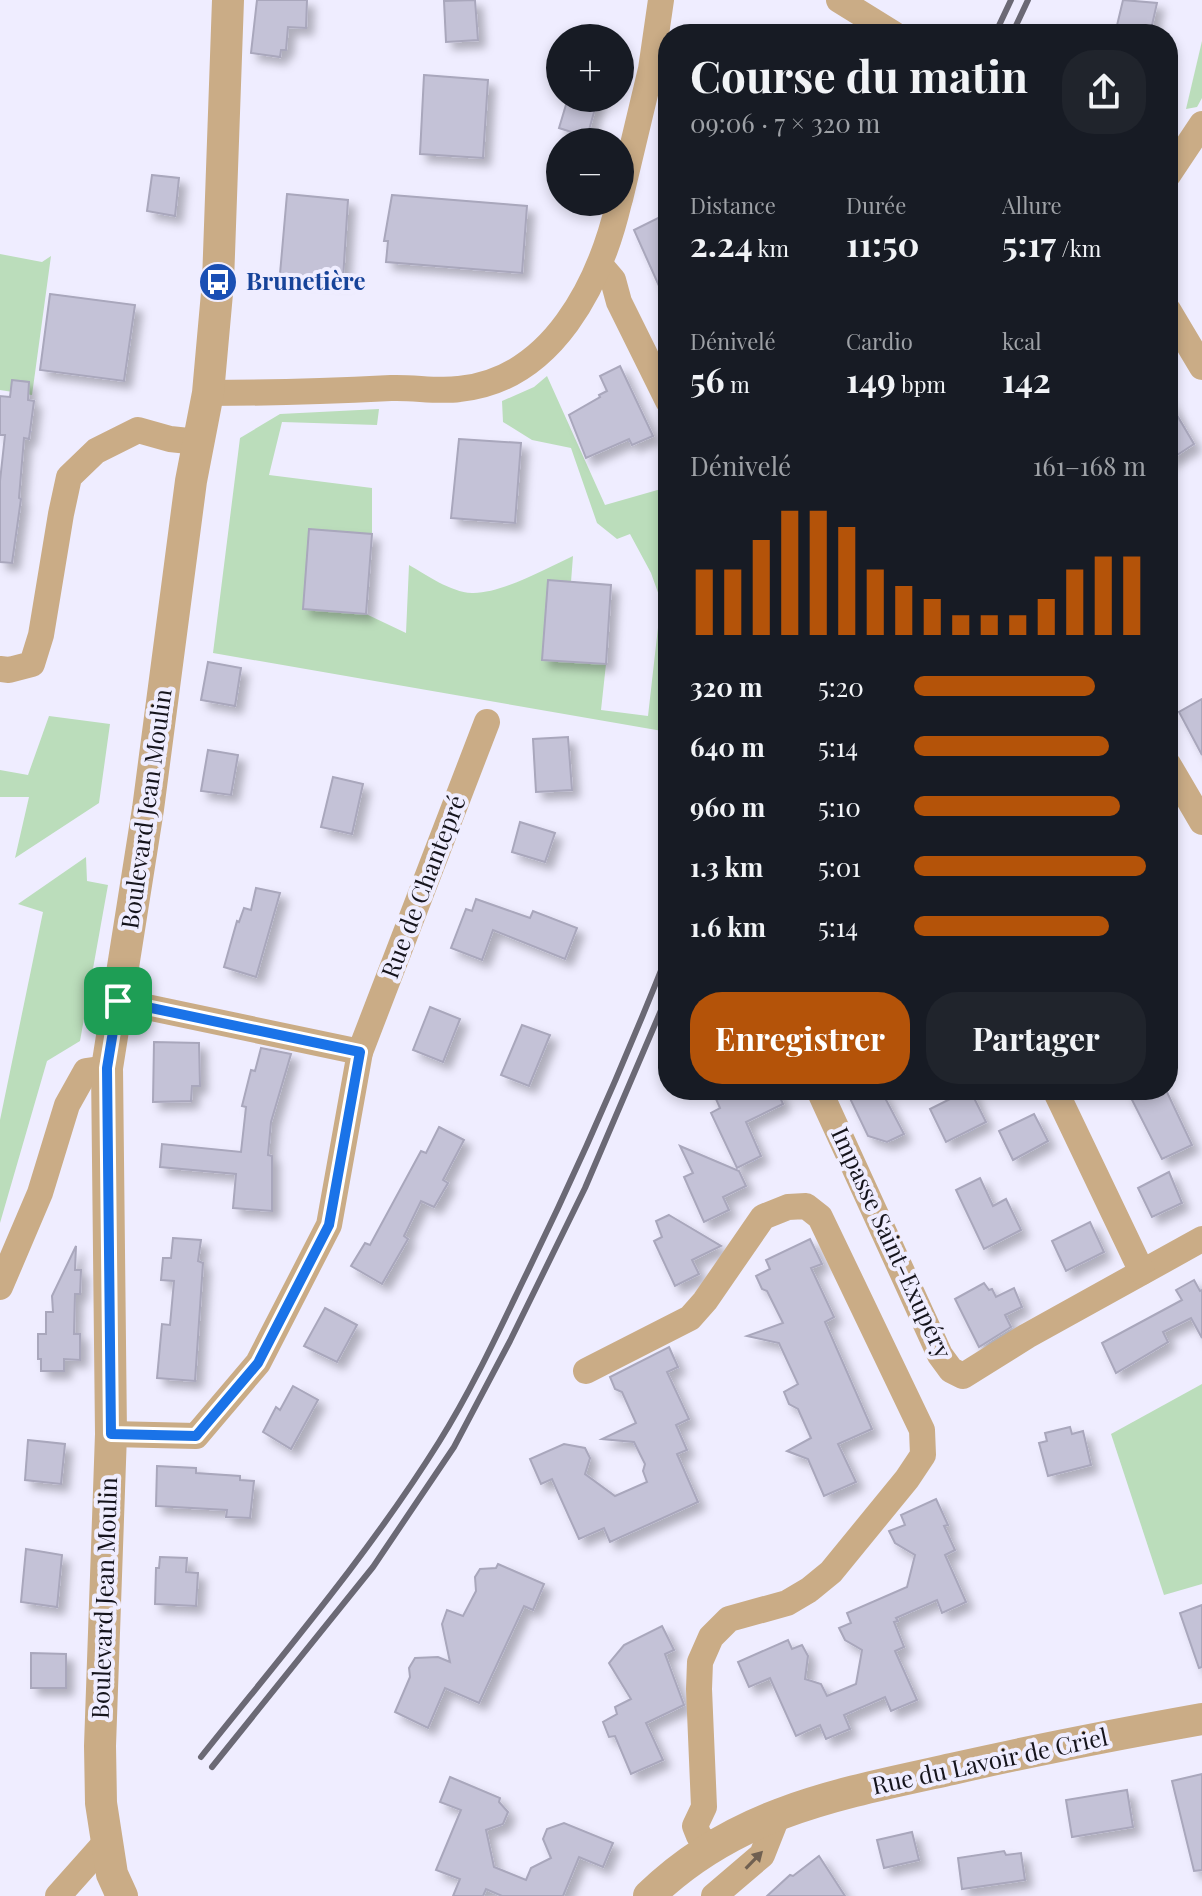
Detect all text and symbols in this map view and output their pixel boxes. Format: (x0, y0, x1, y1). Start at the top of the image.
map controls (546, 24, 634, 216)
button: + (546, 24, 634, 112)
text: Course du matin (690, 45, 1028, 104)
button: share (1062, 50, 1146, 134)
text: 09:06 · 7 × 320 m (690, 105, 880, 140)
button: − (546, 128, 634, 216)
text: Distance (690, 190, 776, 220)
text: Durée (846, 190, 906, 220)
text: Allure (1002, 190, 1062, 220)
text: 2.24 (690, 220, 753, 266)
text: 11:50 (846, 220, 919, 266)
text: 5:17 (1002, 220, 1056, 266)
text: km (753, 233, 789, 263)
text: /km (1056, 233, 1101, 263)
bus stop icon: Brunetière (197, 261, 239, 303)
place label: Brunetière (246, 264, 366, 296)
text: Dénivelé (690, 326, 776, 356)
text: Cardio (846, 326, 913, 356)
text: kcal (1002, 326, 1041, 356)
text: 56 (690, 356, 725, 402)
text: 149 (846, 356, 896, 402)
text: 142 (1002, 356, 1051, 402)
text: m (725, 369, 750, 399)
text: bpm (896, 369, 946, 399)
text: Dénivelé (690, 448, 791, 483)
text: 161–168 m (1033, 448, 1146, 483)
text: 320 m (690, 669, 763, 704)
text: 5:20 (818, 669, 864, 704)
street label: Boulevard Jean Moulin (112, 687, 178, 931)
text: 640 m (690, 729, 765, 764)
text: 5:14 (818, 729, 858, 764)
text: 960 m (690, 789, 765, 824)
text: 5:10 (818, 789, 861, 824)
street label: Rue de Chantepré (373, 790, 472, 982)
text: 1.3 km (690, 849, 763, 884)
text: 5:01 (818, 849, 861, 884)
text: 1.6 km (690, 909, 766, 944)
text: 5:14 (818, 909, 858, 944)
pin (84, 967, 152, 1035)
icon: arrive (96, 979, 140, 1023)
button: Enregistrer (690, 992, 910, 1084)
button: Partager (926, 992, 1146, 1084)
street label: Impasse Saint-Exupéry (825, 1121, 960, 1363)
street label: Boulevard Jean Moulin (83, 1476, 123, 1719)
street label: Rue du Lavoir de Criel (869, 1719, 1111, 1801)
one-way arrow (745, 1851, 763, 1870)

